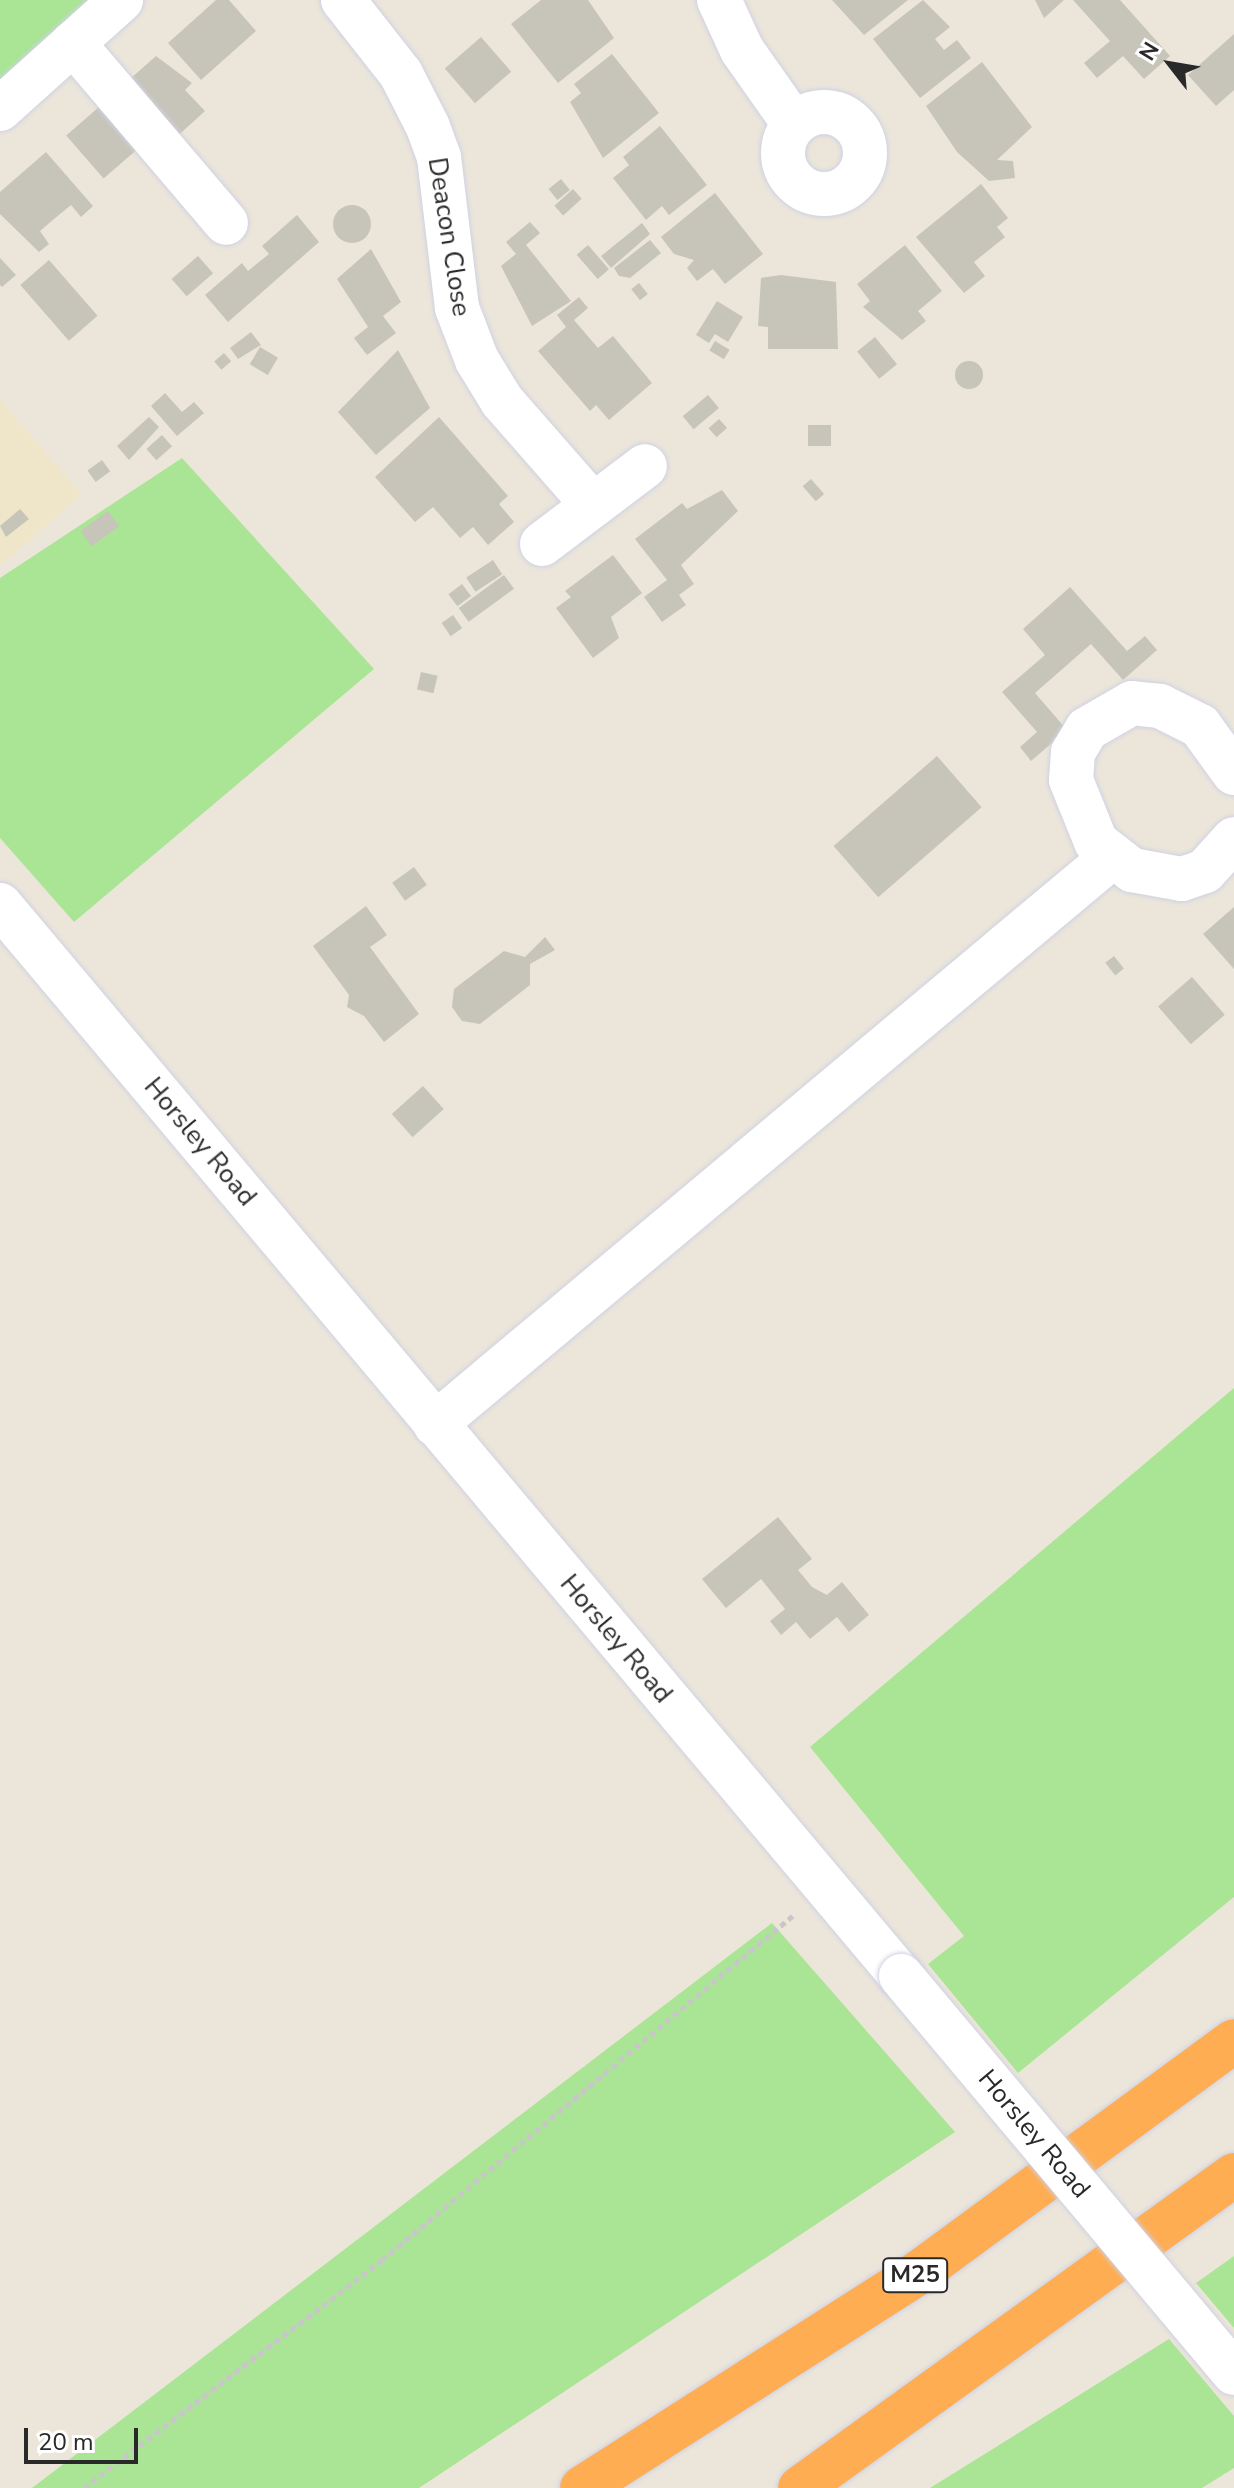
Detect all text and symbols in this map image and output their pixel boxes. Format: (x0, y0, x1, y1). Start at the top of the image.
north arrow (1130, 24, 1210, 104)
text: N (1132, 37, 1167, 66)
street label: Deacon Close (421, 155, 477, 319)
street label: Horsley Road (137, 1072, 263, 1212)
street label: Horsley Road (553, 1569, 679, 1709)
street label: Horsley Road (971, 2064, 1097, 2204)
road number: M25 (881, 2255, 949, 2295)
scale bar (28, 2412, 142, 2462)
text: 20 m (38, 2426, 94, 2458)

